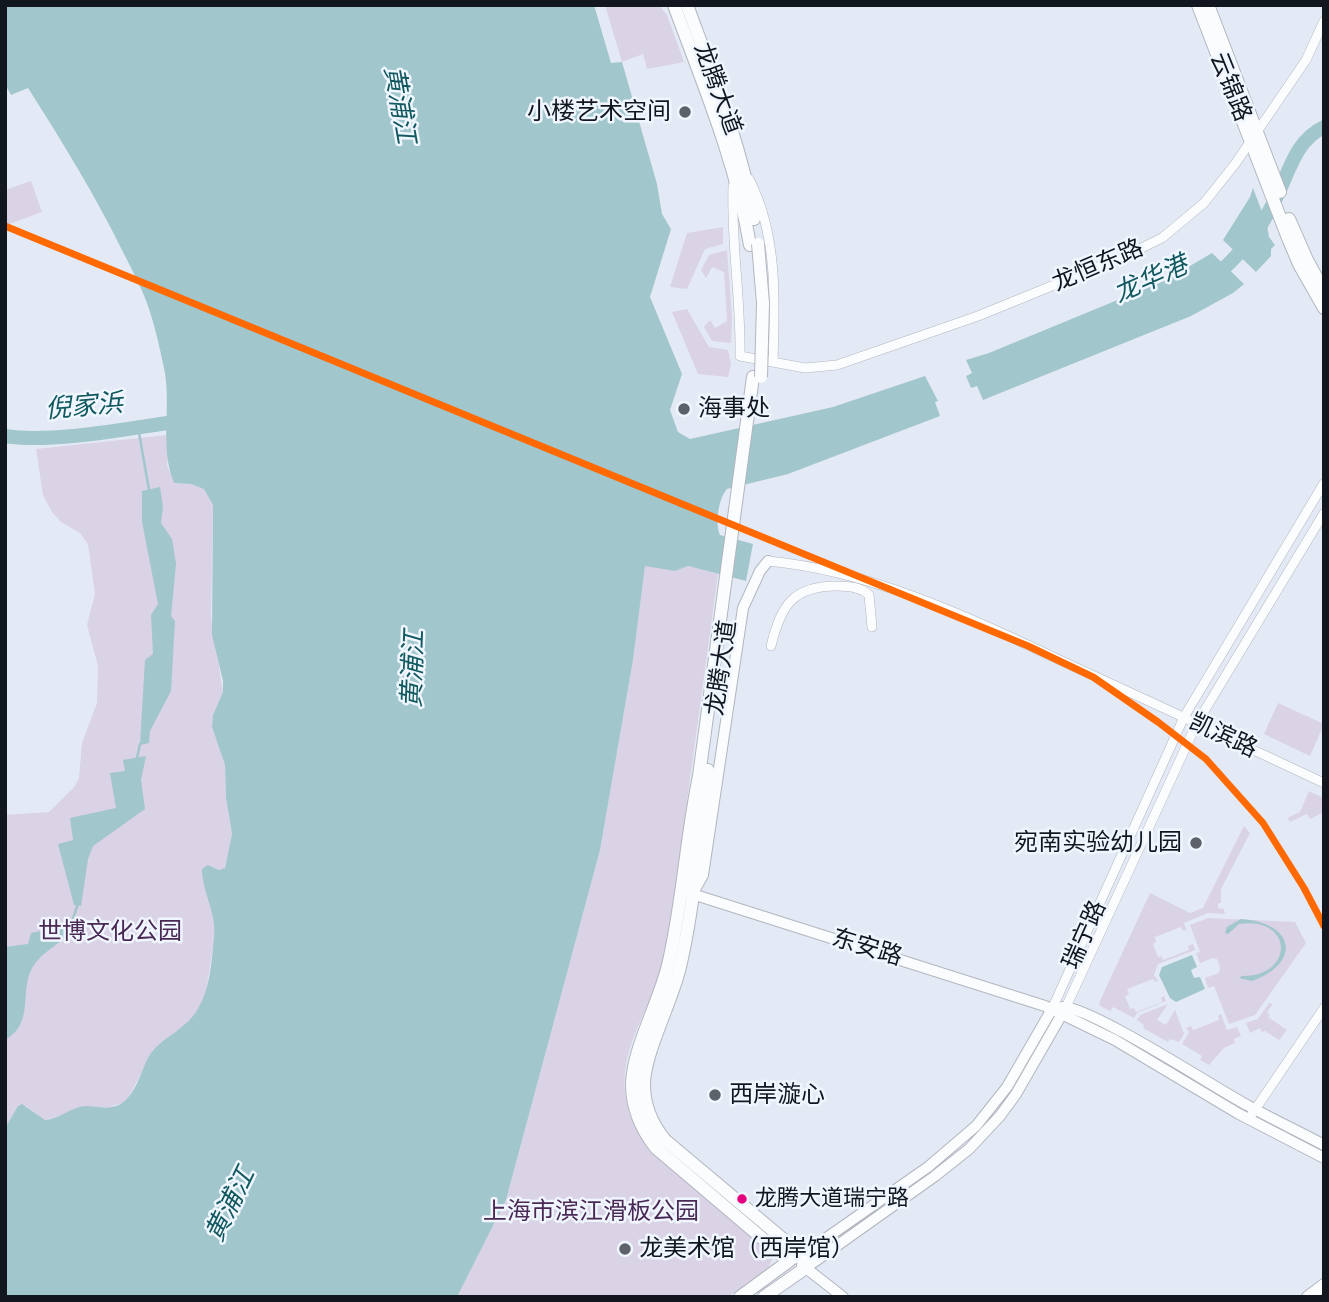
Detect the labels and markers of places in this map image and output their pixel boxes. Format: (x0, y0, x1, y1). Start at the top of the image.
place label: 小楼艺术空间 (527, 98, 671, 126)
marker: 小楼艺术空间 (677, 104, 693, 120)
place label: 海事处 (698, 395, 770, 423)
marker: 海事处 (676, 401, 692, 417)
place label: 宛南实验幼儿园 (1014, 829, 1182, 857)
marker: 宛南实验幼儿园 (1188, 835, 1204, 851)
place label: 西岸漩心 (729, 1081, 825, 1109)
marker: 西岸漩心 (707, 1087, 723, 1103)
place label: 龙腾大道瑞宁路 (755, 1186, 909, 1212)
marker: 龙腾大道瑞宁路 (735, 1192, 749, 1206)
place label: 龙美术馆（西岸馆） (639, 1235, 855, 1263)
marker: 龙美术馆（西岸馆） (617, 1241, 633, 1257)

